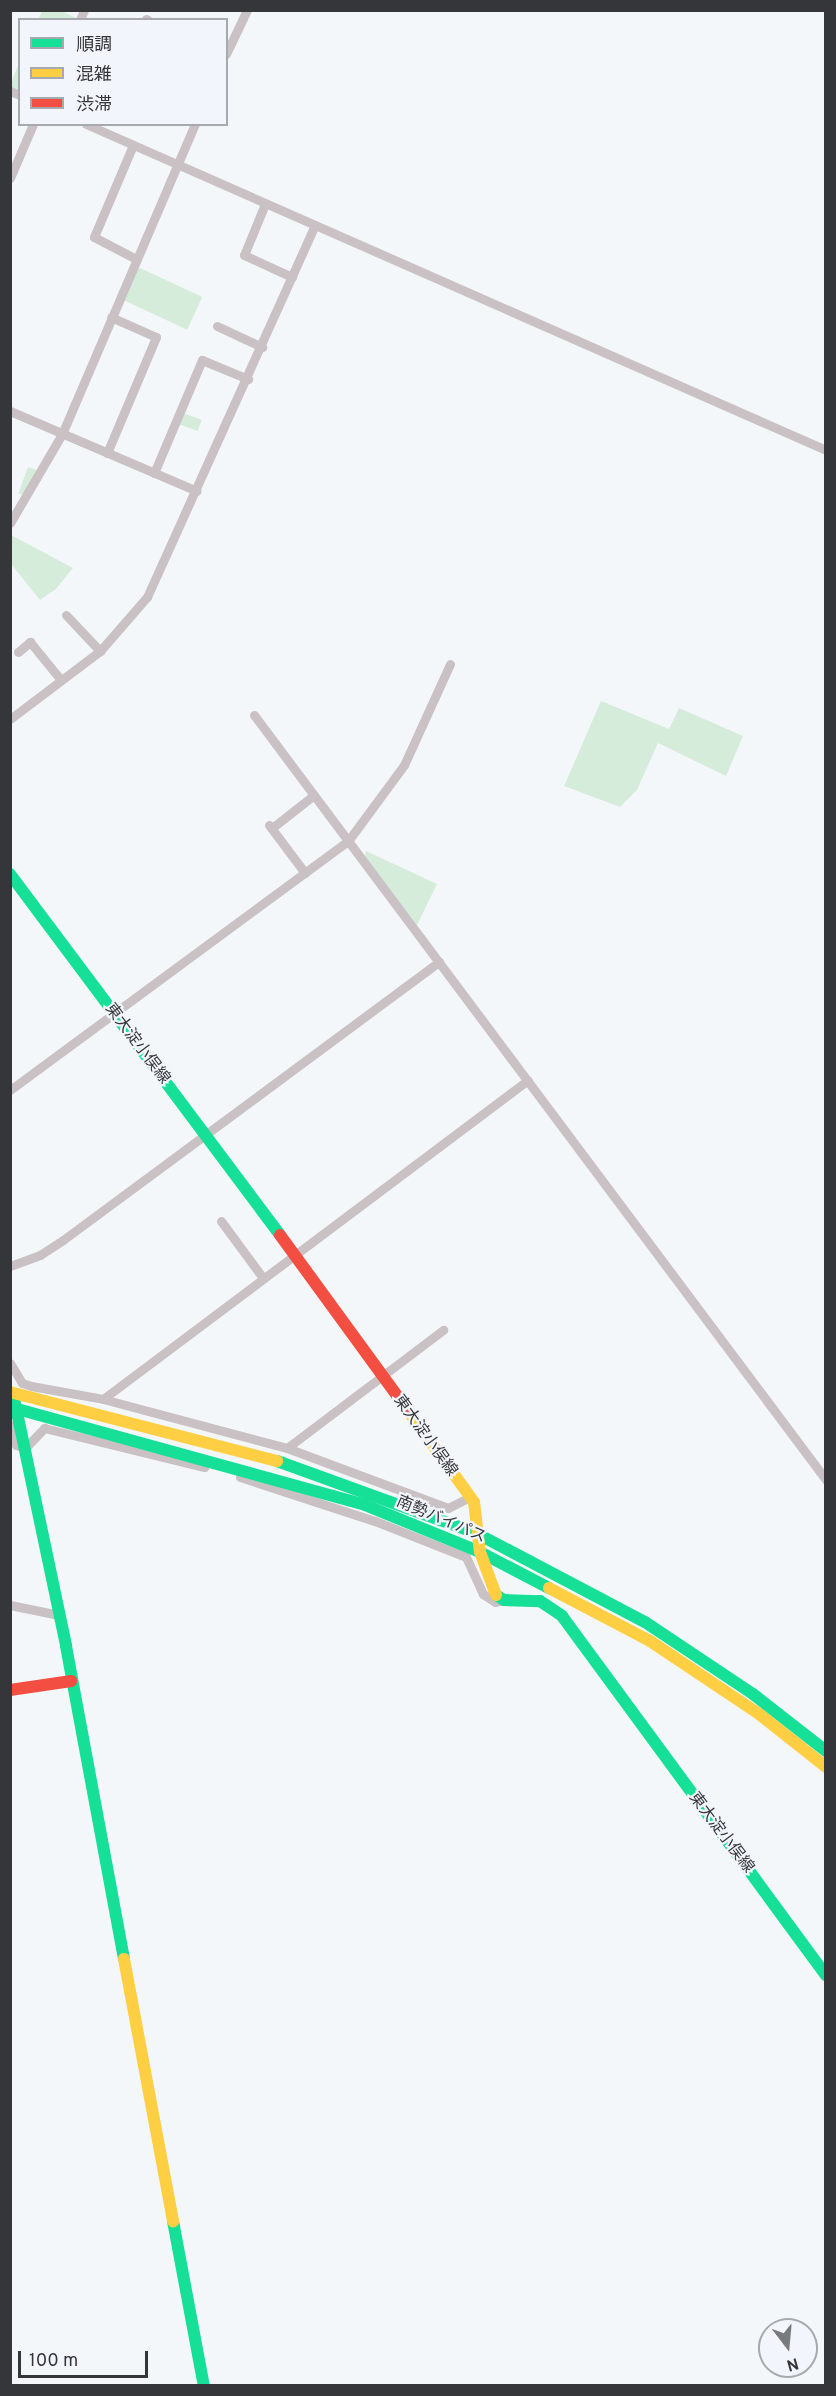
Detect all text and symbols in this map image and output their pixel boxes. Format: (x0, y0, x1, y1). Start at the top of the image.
legend (18, 18, 228, 126)
text: 順調 (76, 34, 112, 57)
text: 混雑 (76, 64, 112, 87)
text: 渋滞 (76, 94, 112, 117)
street label: 東大淀小俣線 (100, 1000, 174, 1088)
street label: 東大淀小俣線 (389, 1392, 461, 1480)
street label: 南勢バイパス (393, 1492, 489, 1548)
street label: 東大淀小俣線 (684, 1789, 758, 1877)
north arrow (758, 2318, 818, 2378)
scale bar (21, 2339, 152, 2377)
text: 100 m (29, 2350, 78, 2373)
text: N (784, 2352, 801, 2375)

